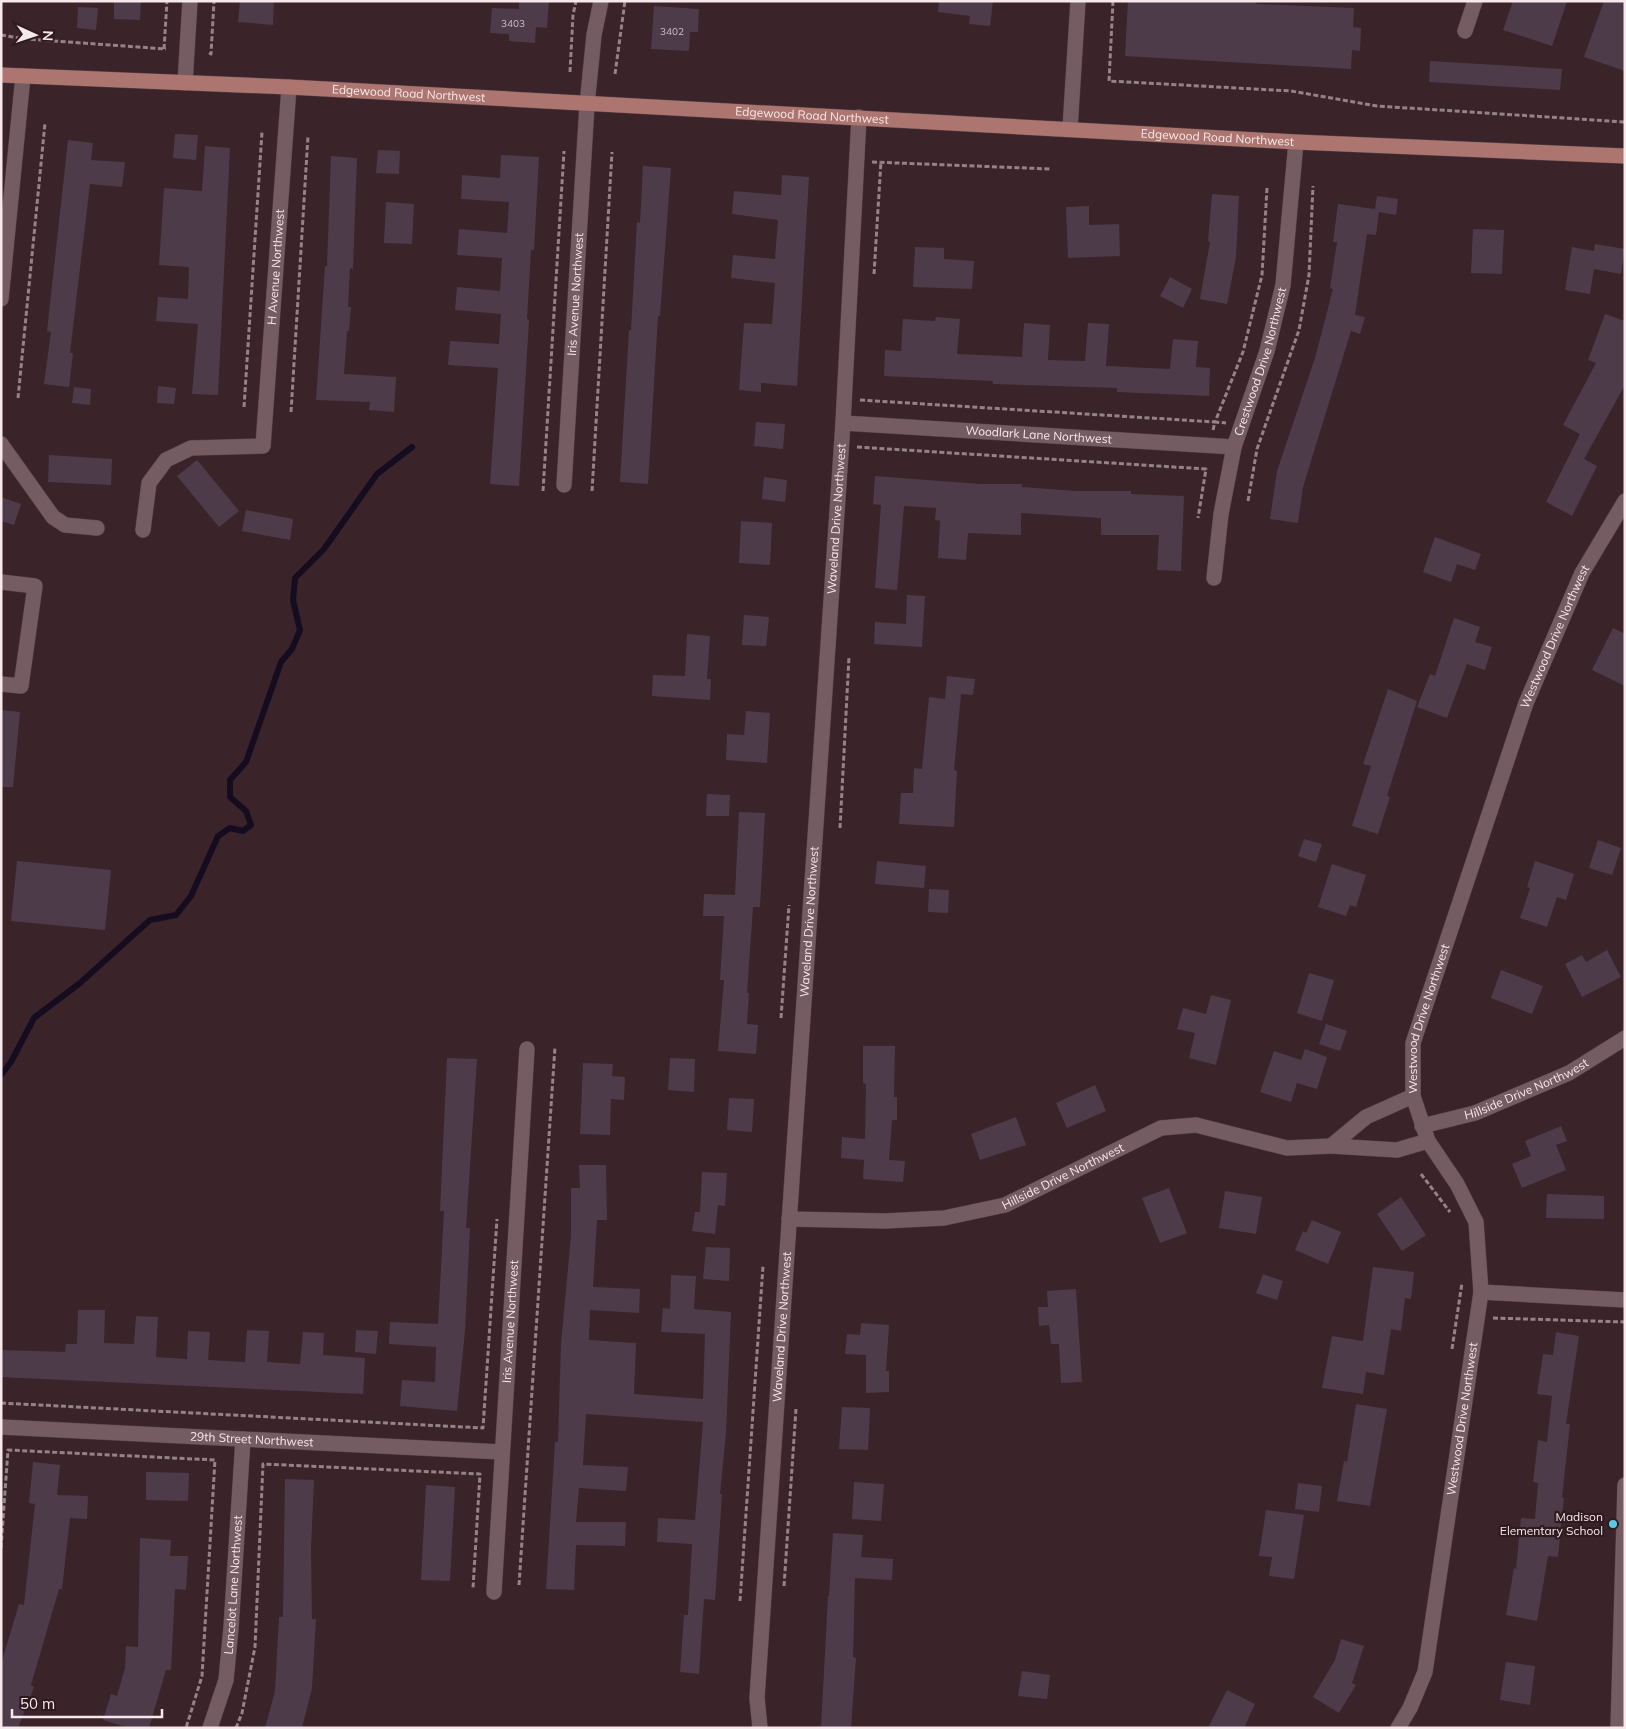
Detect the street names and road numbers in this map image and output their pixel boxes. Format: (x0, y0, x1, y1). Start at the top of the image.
street label: Edgewood Road Northwest (332, 81, 486, 105)
street label: Edgewood Road Northwest (735, 103, 889, 127)
street label: Edgewood Road Northwest (1140, 126, 1294, 149)
street label: H Avenue Northwest (264, 209, 287, 326)
street label: Iris Avenue Northwest (564, 232, 586, 356)
street label: Crestwood Drive Northwest (1230, 286, 1289, 438)
street label: Woodlark Lane Northwest (965, 423, 1112, 446)
street label: Waveland Drive Northwest (823, 443, 849, 595)
street label: Westwood Drive Northwest (1517, 562, 1592, 710)
street label: Waveland Drive Northwest (796, 846, 821, 998)
street label: Westwood Drive Northwest (1405, 942, 1452, 1094)
street label: Hillside Drive Northwest (1463, 1055, 1591, 1122)
street label: Hillside Drive Northwest (999, 1140, 1126, 1212)
street label: Waveland Drive Northwest (769, 1251, 794, 1403)
street label: Iris Avenue Northwest (499, 1260, 521, 1383)
street label: Westwood Drive Northwest (1443, 1341, 1480, 1497)
street label: 29th Street Northwest (189, 1428, 314, 1450)
street label: Lancelot Lane Northwest (221, 1515, 245, 1655)

